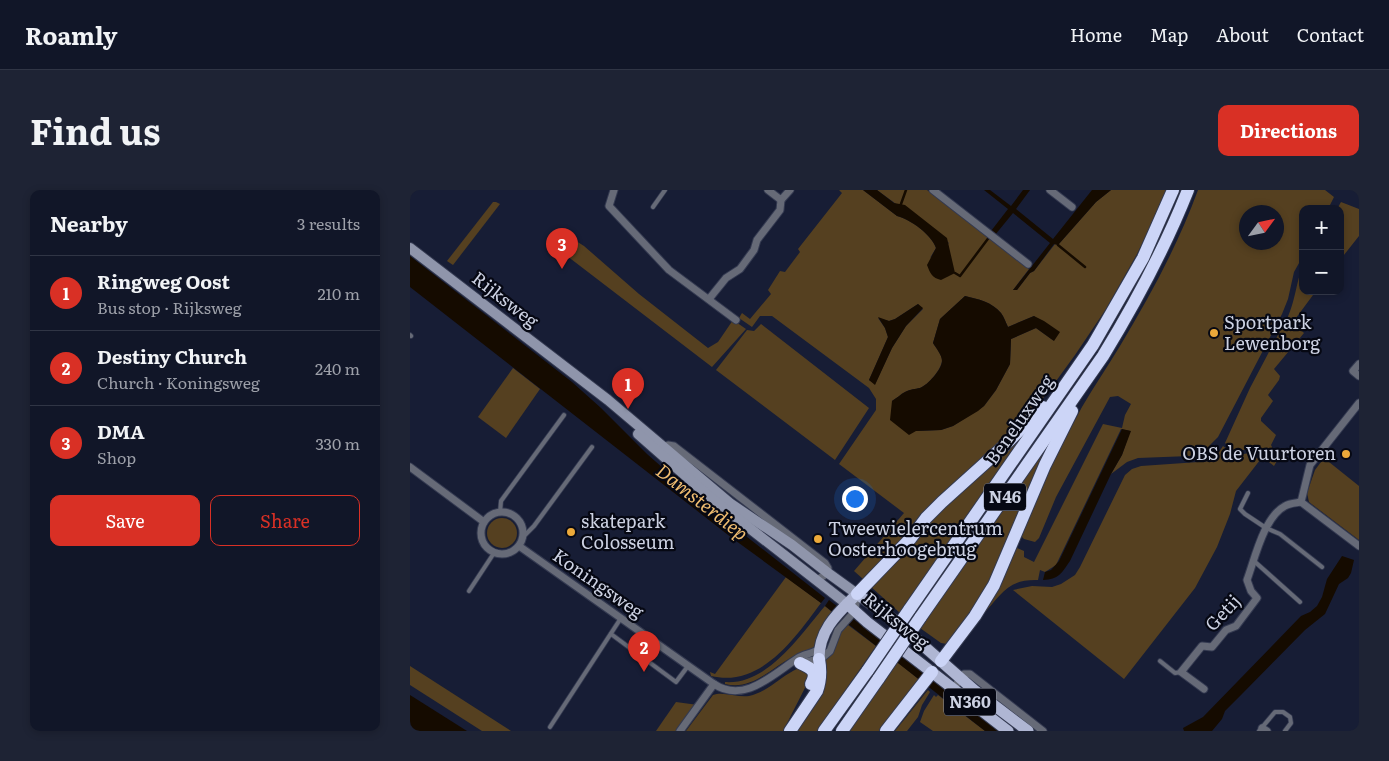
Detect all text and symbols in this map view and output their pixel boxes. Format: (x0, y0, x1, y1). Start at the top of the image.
text: Roamly (25, 17, 118, 52)
text: Home (1070, 21, 1122, 48)
text: Map (1150, 21, 1188, 48)
text: About (1216, 21, 1269, 48)
text: Contact (1297, 21, 1364, 48)
text: Find us (30, 104, 160, 156)
button: Directions (1218, 105, 1359, 156)
north arrow (1239, 205, 1284, 250)
map controls (1299, 205, 1344, 295)
button: + (1299, 205, 1344, 250)
text: Nearby (50, 207, 128, 238)
text: 3 results (297, 211, 360, 235)
pin: 3 (546, 228, 578, 269)
button: − (1299, 250, 1344, 295)
street label: Rijksweg (467, 264, 546, 334)
text: Ringweg Oost (97, 267, 230, 295)
text: 1 (63, 281, 69, 305)
text: 210 m (317, 281, 360, 305)
text: Bus stop · Rijksweg (97, 295, 242, 319)
place label: Sportpark Lewenborg (1224, 308, 1321, 356)
marker: Sportpark Lewenborg (1208, 327, 1220, 339)
text: Destiny Church (97, 342, 247, 370)
text: 2 (62, 356, 70, 380)
text: 240 m (315, 356, 360, 380)
pin: 1 (612, 368, 644, 409)
street label: Beneluxweg (978, 368, 1060, 469)
text: Church · Koningsweg (97, 370, 260, 394)
text: DMA (97, 417, 145, 445)
text: 3 (62, 431, 70, 455)
text: 330 m (315, 431, 360, 455)
place label: OBS de Vuurtoren (1182, 439, 1336, 466)
text: Shop (97, 445, 136, 469)
marker: OBS de Vuurtoren (1340, 448, 1352, 460)
water label: Damsterdiep (650, 456, 755, 546)
road number: N46 (984, 484, 1026, 510)
your location (842, 486, 868, 512)
button: Save (50, 495, 200, 546)
button: Share (210, 495, 360, 546)
place label: skatepark Colosseum (581, 507, 674, 555)
place label: Tweewielercentrum Oosterhoogebrug (828, 514, 1003, 562)
marker: skatepark Colosseum (565, 526, 577, 538)
marker: Tweewielercentrum Oosterhoogebrug (812, 533, 824, 545)
street label: Koningsweg (548, 541, 651, 625)
street label: Rijksweg (858, 585, 936, 655)
street label: Getij (1198, 588, 1246, 636)
pin: 2 (628, 631, 660, 672)
road number: N360 (944, 688, 996, 716)

